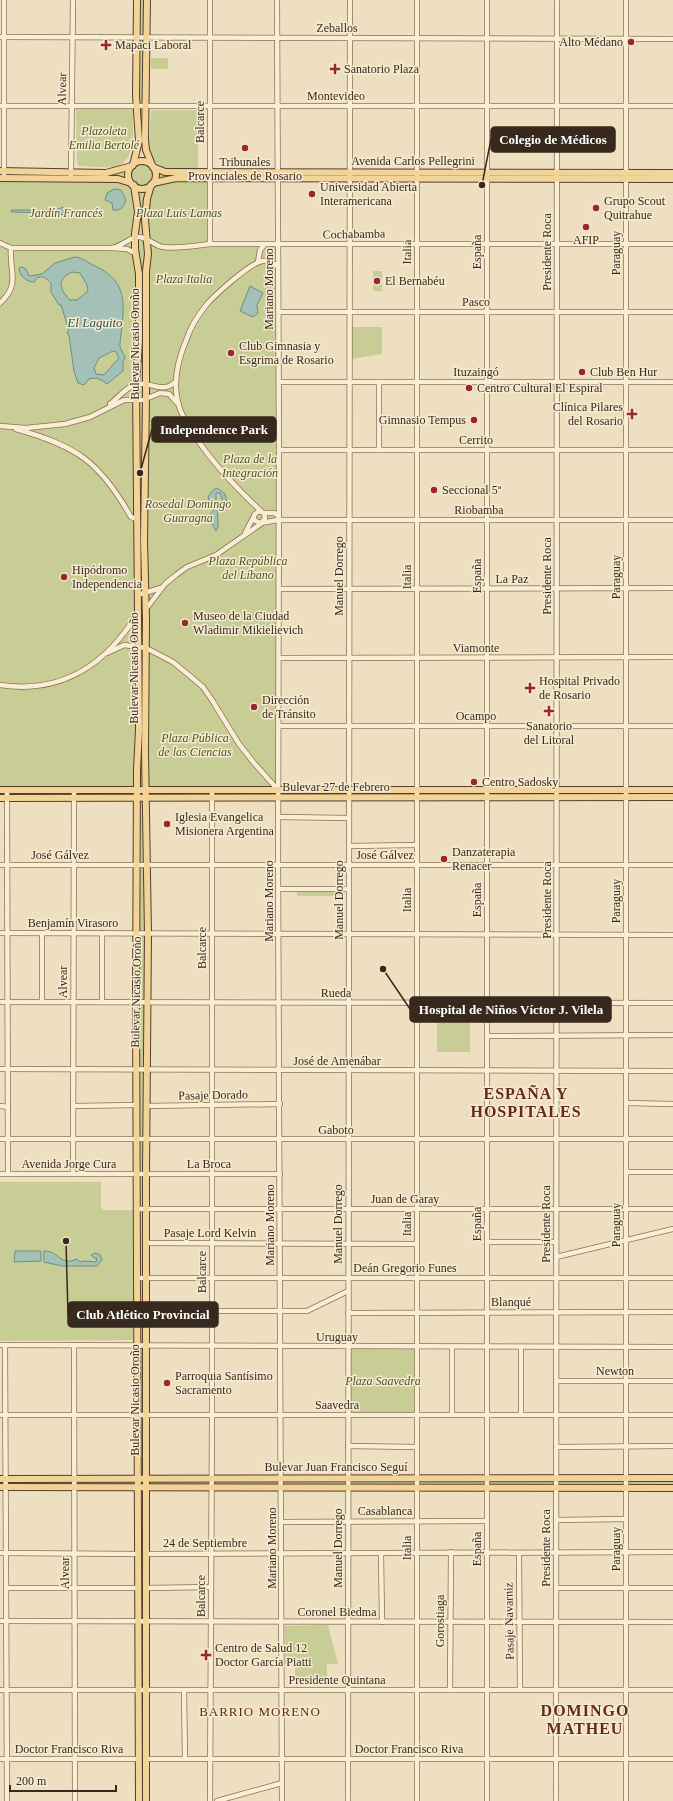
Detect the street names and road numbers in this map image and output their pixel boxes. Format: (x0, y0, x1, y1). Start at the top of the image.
street label: Zeballos (316, 21, 358, 35)
street label: Alvear (55, 73, 69, 105)
street label: Montevideo (307, 89, 365, 103)
street label: Balcarce (193, 101, 207, 143)
street label: Avenida Carlos Pellegrini (351, 154, 476, 168)
street label: Presidente Roca (540, 213, 554, 291)
street label: Cochabamba (323, 226, 386, 242)
street label: Paraguay (609, 231, 623, 275)
street label: España (470, 234, 484, 269)
street label: Italia (400, 239, 414, 264)
street label: Mariano Moreno (262, 248, 276, 330)
street label: Bulevar Nicasio Oroño (128, 288, 142, 400)
street label: Pasco (462, 295, 490, 309)
street label: Ituzaingó (453, 365, 499, 379)
street label: Cerrito (459, 433, 493, 447)
street label: Riobamba (454, 503, 504, 517)
street label: Manuel Dorrego (332, 536, 346, 616)
street label: Presidente Roca (540, 537, 554, 615)
street label: Paraguay (609, 555, 623, 599)
street label: España (470, 558, 484, 593)
street label: Italia (400, 564, 414, 589)
street label: La Paz (496, 572, 528, 586)
street label: Bulevar Nicasio Oroño (127, 612, 141, 724)
street label: Viamonte (453, 641, 499, 655)
street label: Ocampo (456, 709, 496, 723)
street label: Bulevar 27 de Febrero (282, 780, 390, 794)
street label: José Gálvez (31, 848, 89, 862)
street label: José Gálvez (356, 848, 414, 862)
street label: Mariano Moreno (262, 860, 276, 942)
street label: Manuel Dorrego (332, 860, 346, 940)
street label: Presidente Roca (540, 861, 554, 939)
street label: Paraguay (609, 879, 623, 923)
street label: España (470, 882, 484, 917)
street label: Italia (400, 887, 414, 912)
street label: Benjamín Virasoro (28, 916, 118, 930)
street label: Balcarce (195, 927, 209, 969)
street label: Bulevar Nicasio Oroño (128, 936, 144, 1048)
street label: Alvear (56, 966, 70, 998)
street label: Rueda (321, 986, 352, 1000)
street label: José de Amenábar (293, 1054, 381, 1068)
street label: Pasaje Dorado (178, 1087, 248, 1103)
street label: Gaboto (318, 1123, 354, 1137)
street label: Avenida Jorge Cura (22, 1157, 117, 1171)
street label: La Broca (187, 1157, 232, 1171)
street label: Mariano Moreno (263, 1184, 277, 1266)
street label: Manuel Dorrego (331, 1184, 345, 1264)
street label: Presidente Roca (539, 1185, 553, 1263)
street label: Juan de Garay (371, 1192, 439, 1206)
street label: Paraguay (609, 1203, 623, 1247)
street label: España (470, 1206, 484, 1241)
street label: Italia (400, 1211, 414, 1236)
street label: Pasaje Lord Kelvin (164, 1226, 256, 1240)
street label: Balcarce (195, 1251, 209, 1293)
street label: Deán Gregorio Funes (353, 1261, 457, 1275)
street label: Blanqué (491, 1295, 531, 1309)
street label: Uruguay (316, 1330, 358, 1344)
street label: Bulevar Nicasio Oroño (128, 1344, 142, 1456)
street label: Newton (596, 1364, 634, 1378)
street label: Saavedra (315, 1398, 360, 1412)
street label: Bulevar Juan Francisco Seguí (265, 1460, 408, 1474)
street label: Casablanca (358, 1504, 413, 1518)
street label: Mariano Moreno (265, 1507, 279, 1589)
street label: Manuel Dorrego (331, 1508, 345, 1588)
street label: Presidente Roca (539, 1509, 553, 1587)
street label: Paraguay (609, 1527, 623, 1571)
street label: España (470, 1531, 484, 1566)
street label: Italia (400, 1535, 414, 1560)
street label: 24 de Septiembre (163, 1536, 247, 1550)
street label: Alvear (58, 1557, 72, 1589)
street label: Balcarce (194, 1575, 208, 1617)
street label: Pasaje Navarniz (501, 1582, 517, 1660)
street label: Gorostiaga (433, 1594, 447, 1647)
street label: Coronel Biedma (298, 1605, 377, 1619)
street label: Presidente Quintana (289, 1673, 386, 1687)
street label: Doctor Francisco Riva (15, 1742, 124, 1756)
street label: Doctor Francisco Riva (355, 1742, 464, 1756)

